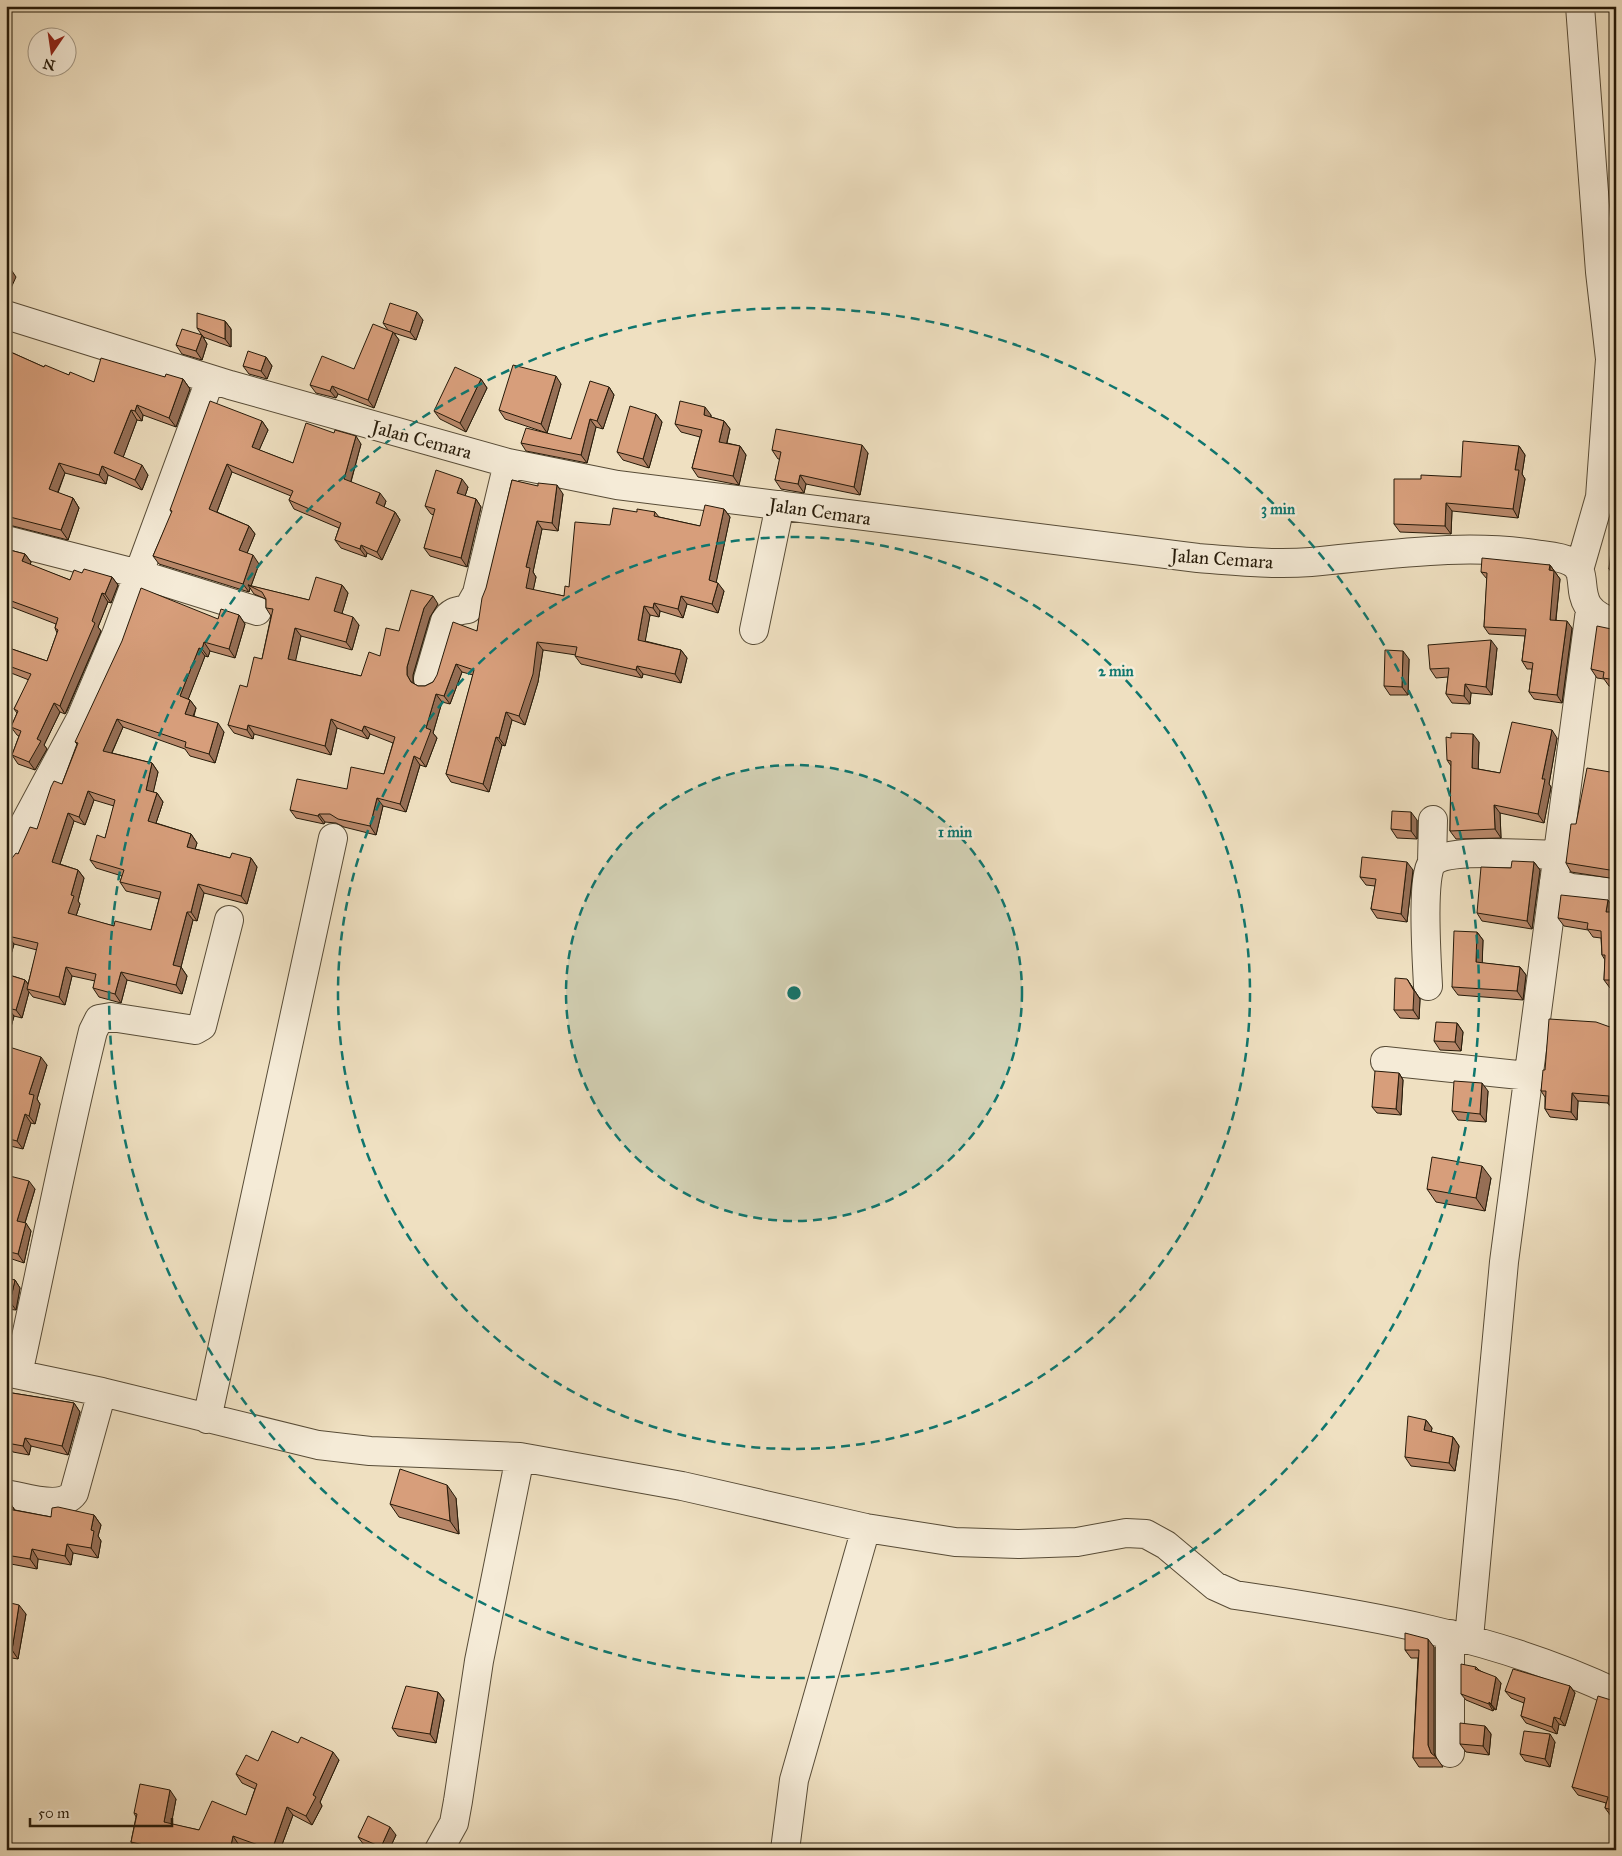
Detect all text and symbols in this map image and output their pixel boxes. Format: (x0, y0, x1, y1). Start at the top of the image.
north arrow (28, 28, 78, 78)
text: N (41, 55, 57, 74)
street label: Jalan Cemara (367, 415, 475, 465)
street label: Jalan Cemara (765, 493, 873, 531)
text: 3 min (1261, 500, 1296, 519)
street label: Jalan Cemara (1168, 543, 1275, 575)
text: 2 min (1098, 662, 1135, 680)
text: 1 min (938, 823, 973, 841)
centre of rings (785, 984, 803, 1002)
scale bar (30, 1796, 172, 1828)
text: 50 m (38, 1804, 70, 1822)

